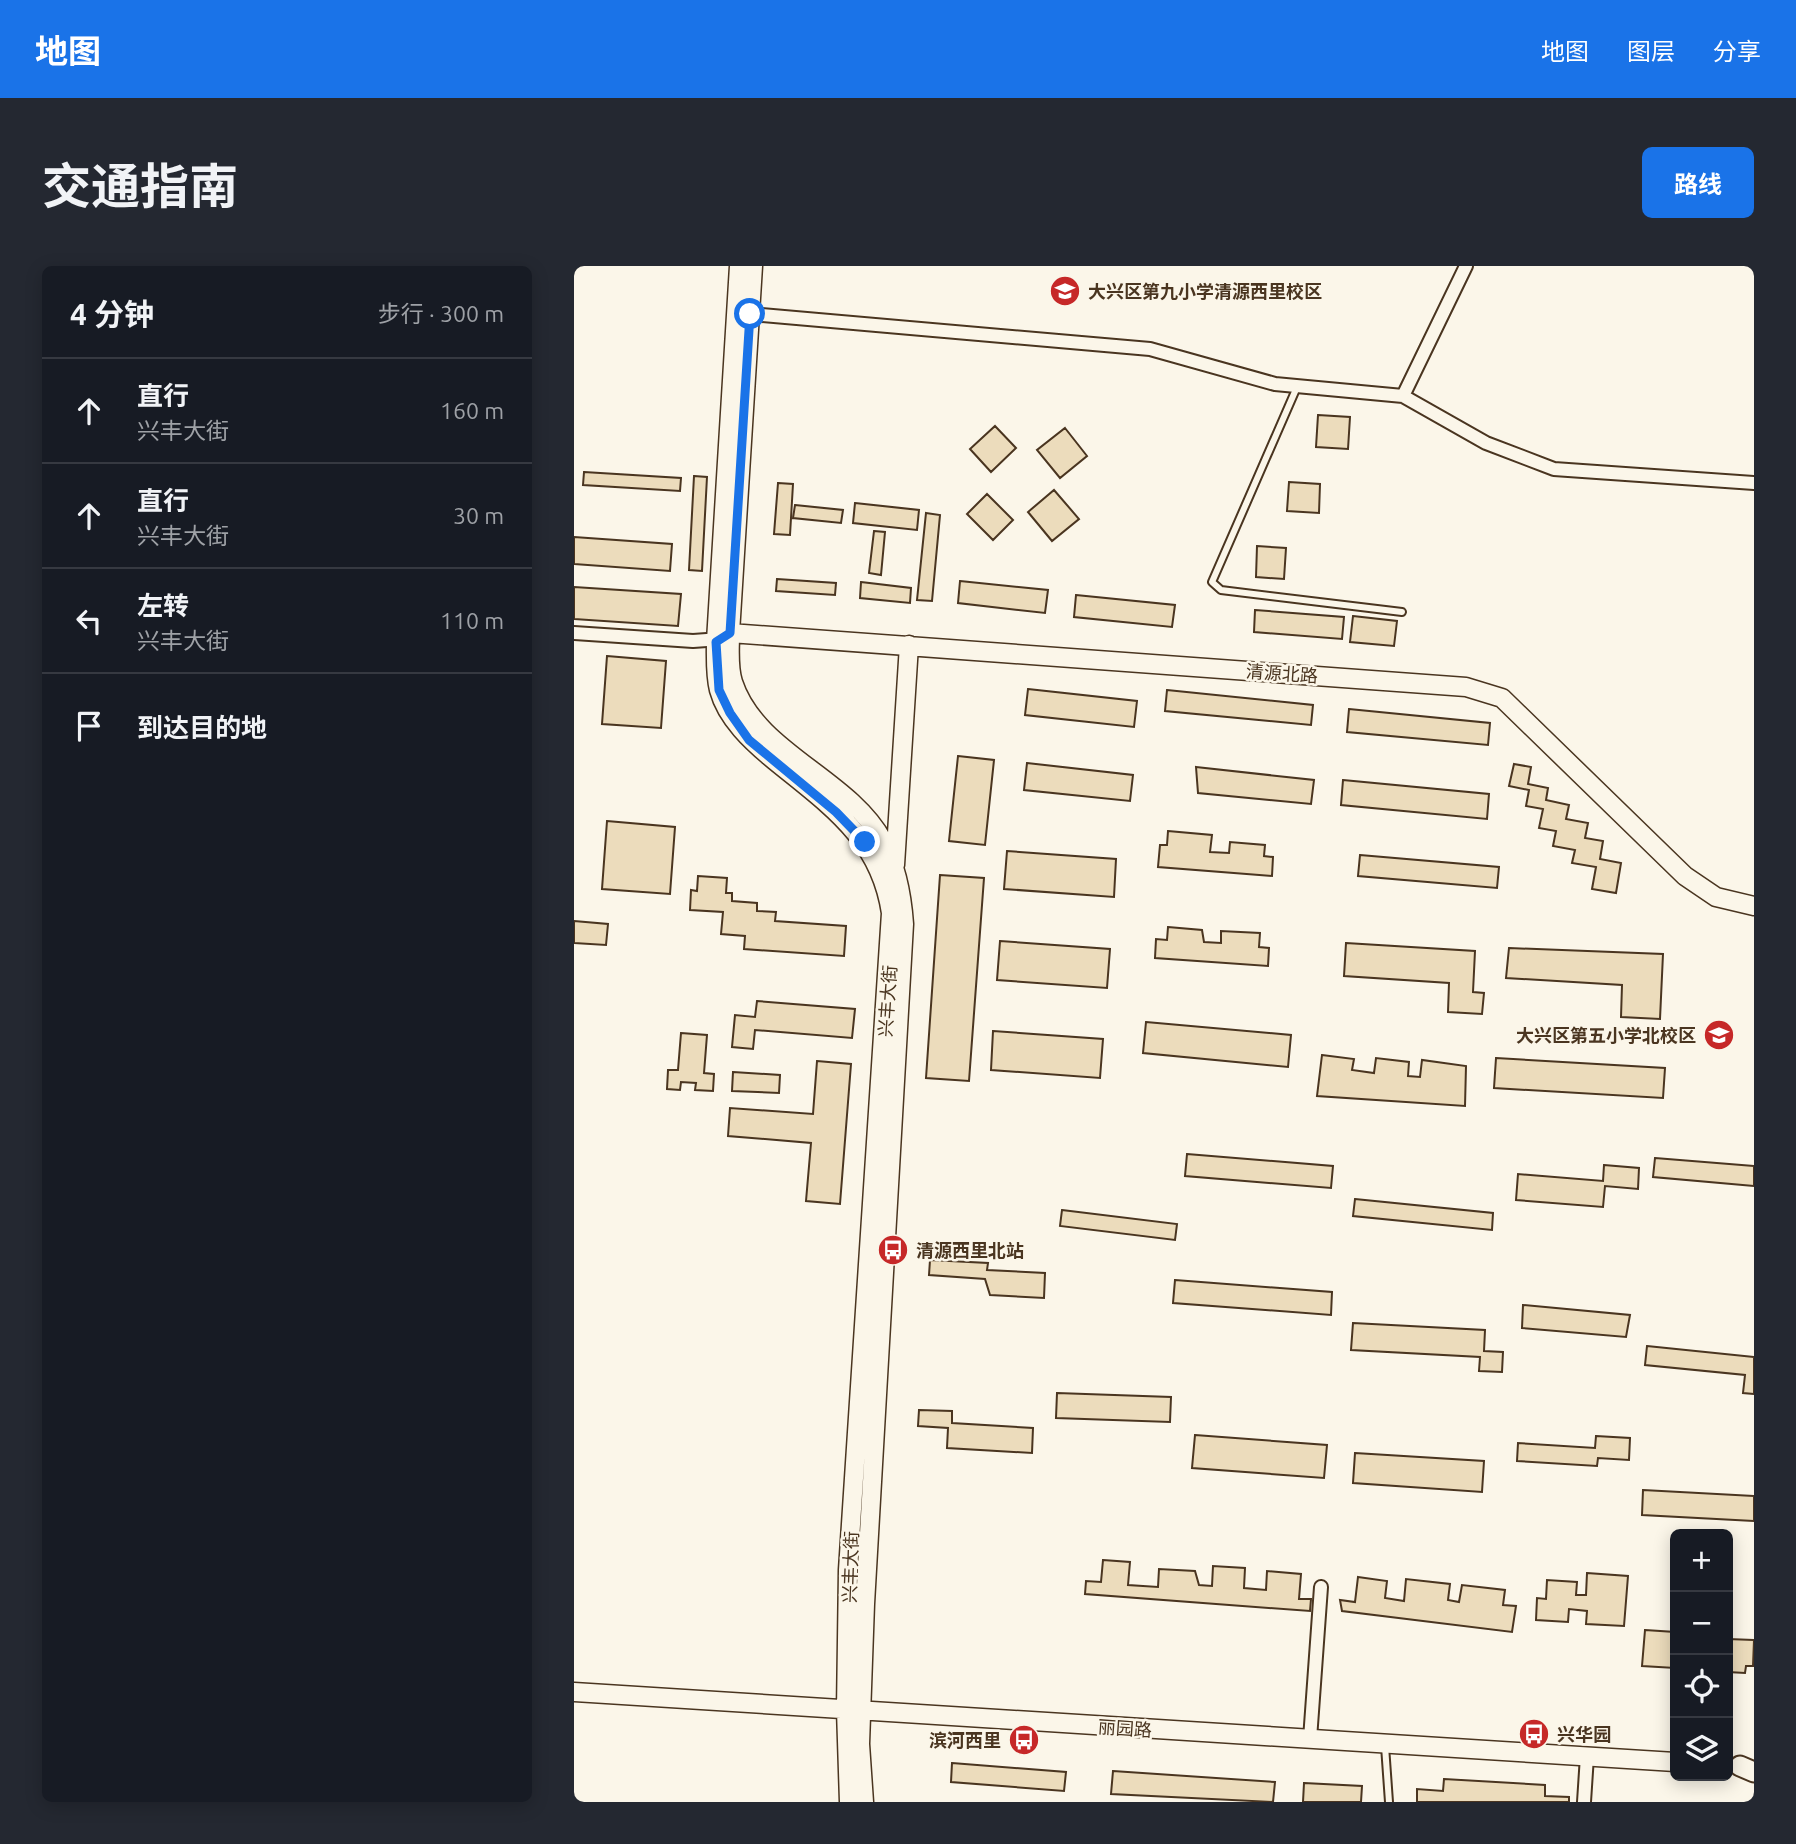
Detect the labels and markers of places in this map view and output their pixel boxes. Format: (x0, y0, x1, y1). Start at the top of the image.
school or university icon: 大兴区第九小学清源西里校区 (1048, 274, 1082, 308)
place label: 大兴区第九小学清源西里校区 (1088, 281, 1322, 301)
school or university icon: 大兴区第五小学北校区 (1702, 1018, 1736, 1052)
place label: 大兴区第五小学北校区 (1516, 1025, 1696, 1045)
bus stop icon: 清源西里北站 (876, 1233, 910, 1267)
place label: 清源西里北站 (916, 1240, 1024, 1260)
bus stop icon: 兴华园 (1517, 1717, 1551, 1751)
bus stop icon: 滨河西里 (1007, 1723, 1041, 1757)
place label: 兴华园 (1557, 1724, 1611, 1744)
place label: 滨河西里 (929, 1730, 1001, 1750)

